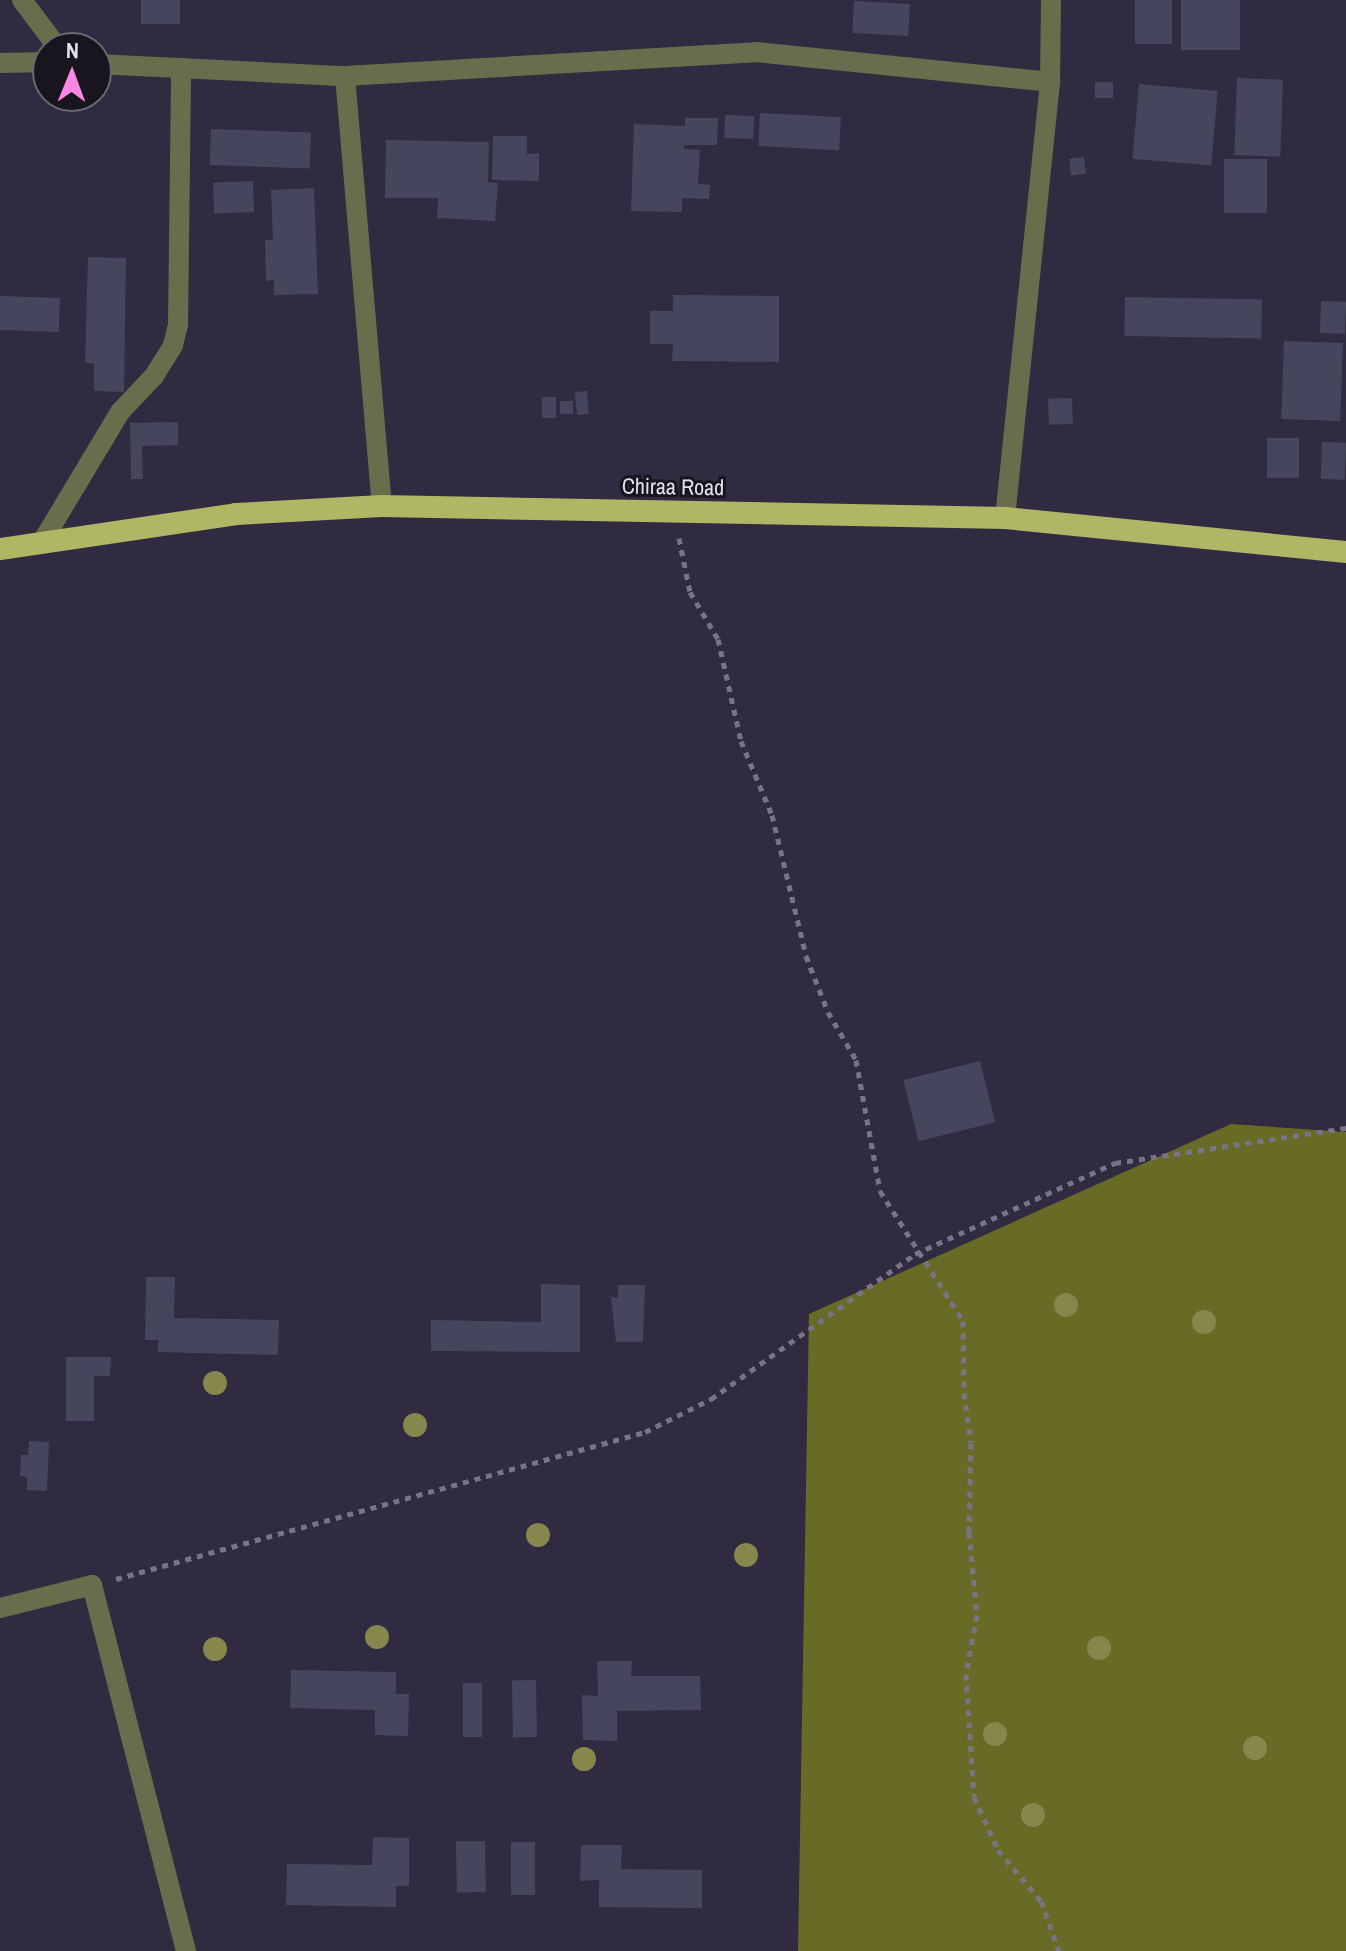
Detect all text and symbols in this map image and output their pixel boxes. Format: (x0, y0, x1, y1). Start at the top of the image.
north arrow (32, 32, 112, 112)
text: N (66, 35, 79, 65)
street label: Chiraa Road (622, 473, 724, 501)

